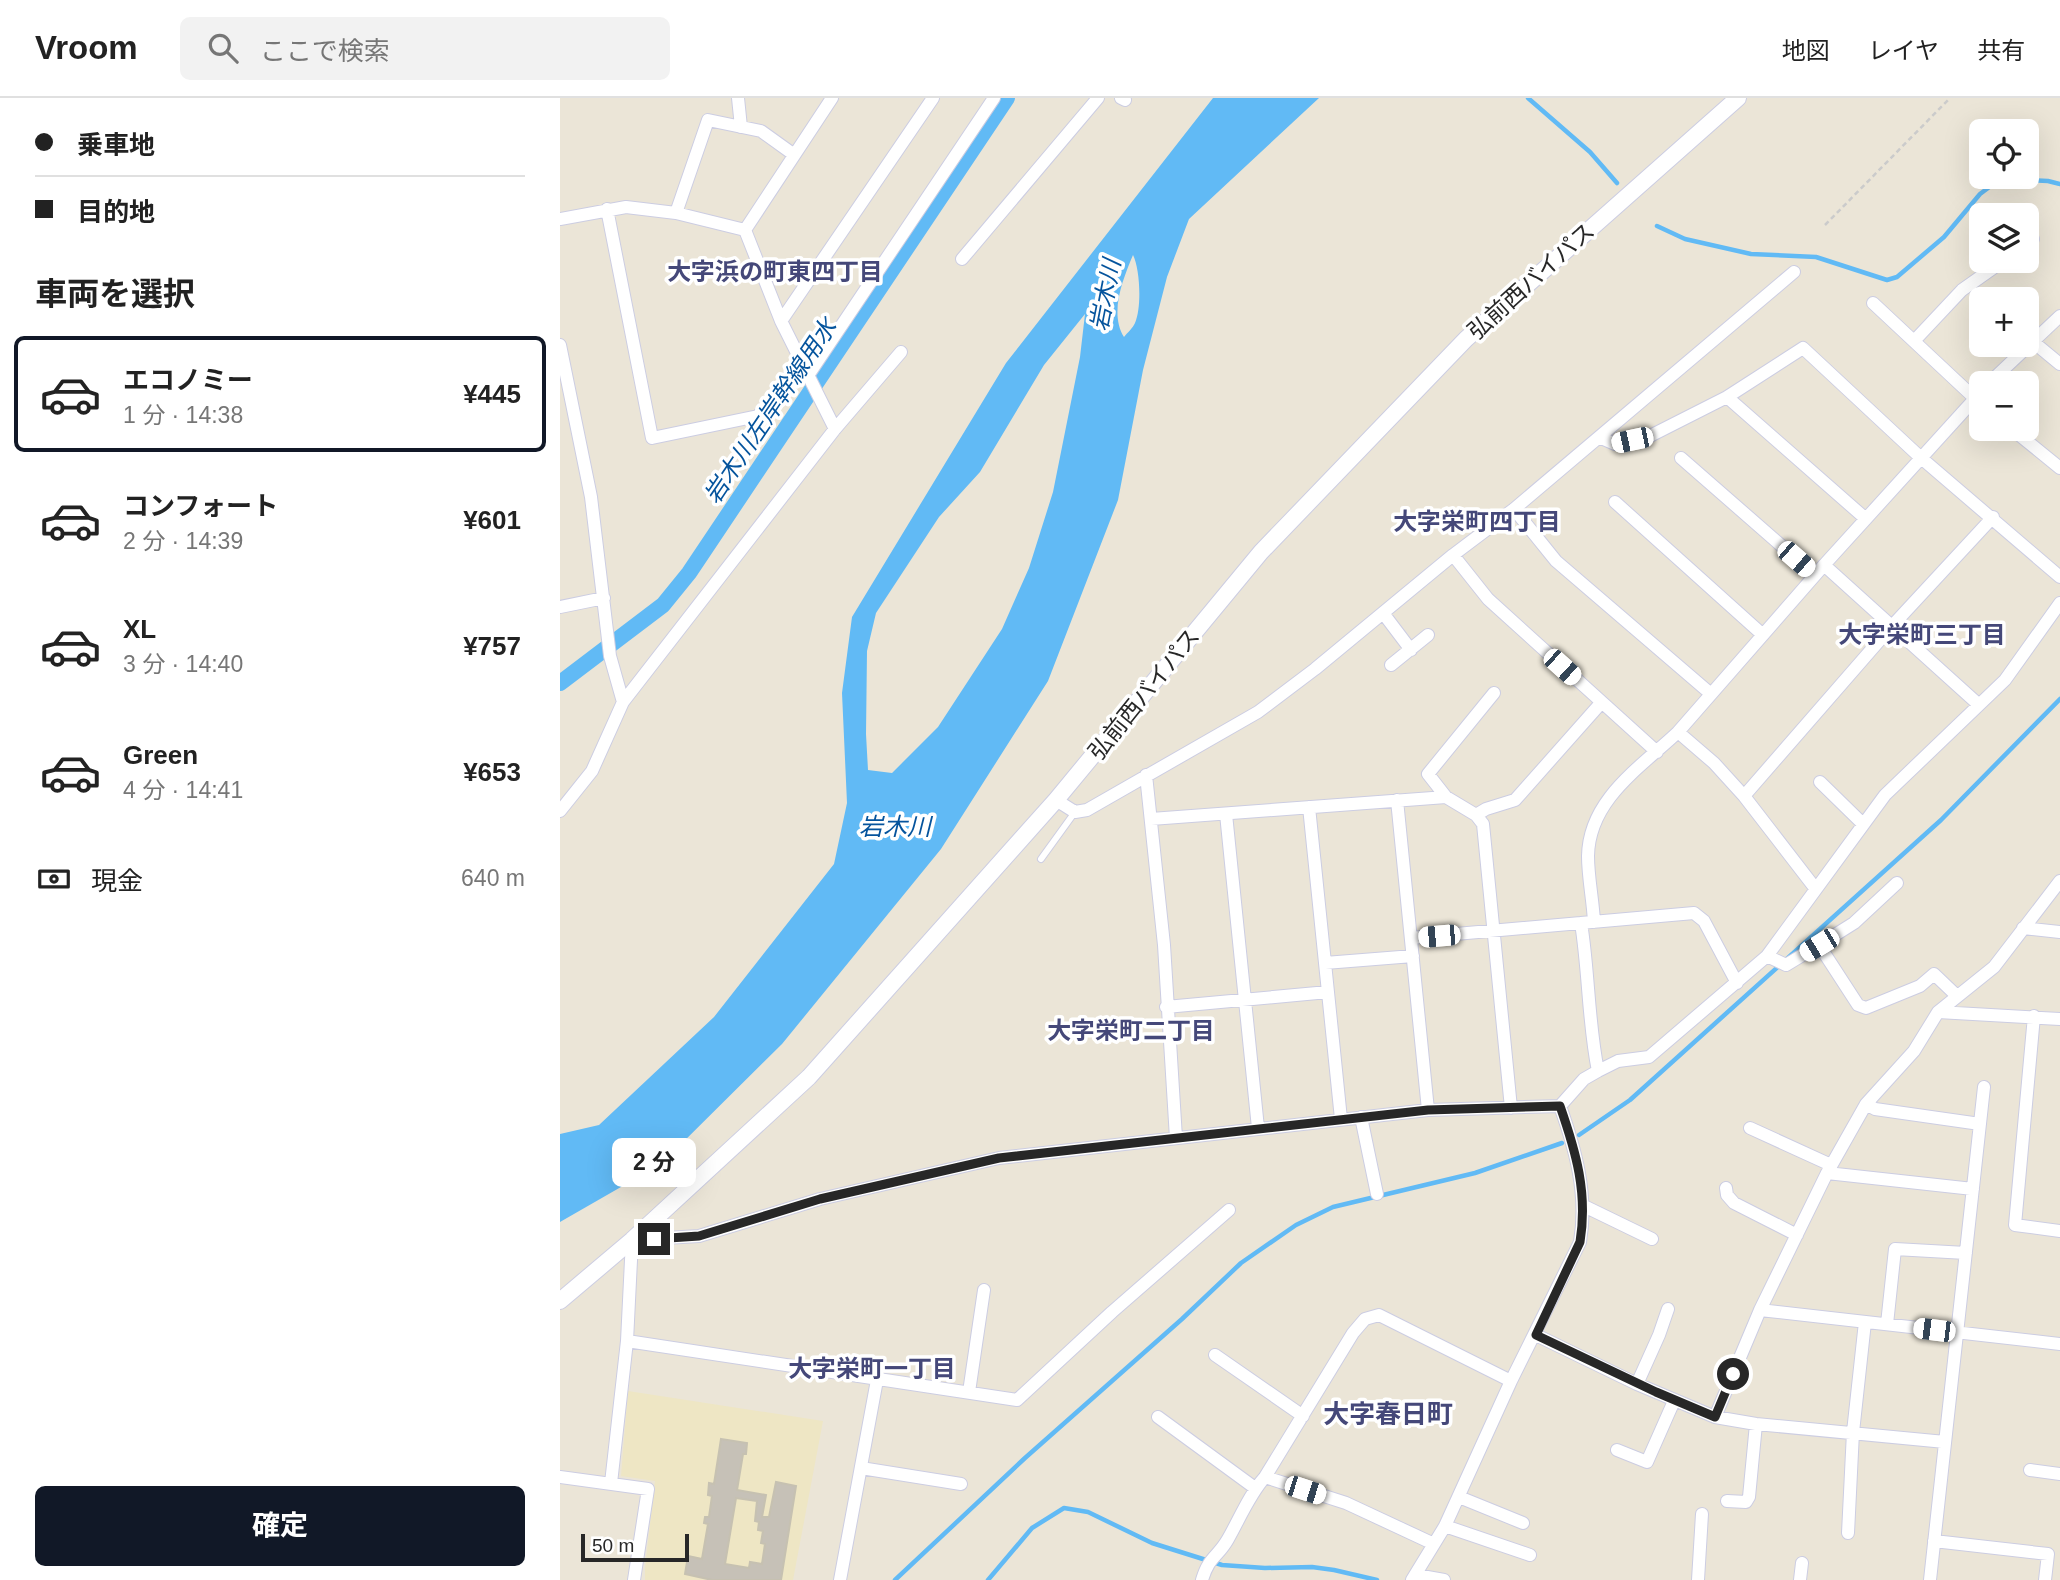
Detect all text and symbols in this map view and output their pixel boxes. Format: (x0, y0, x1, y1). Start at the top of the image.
search box (180, 17, 670, 80)
text: Vroom (35, 29, 138, 66)
icon: search (204, 29, 242, 67)
text: ここで検索 (260, 36, 390, 66)
text: 地図 (1782, 37, 1830, 64)
text: レイヤ (1868, 37, 1939, 64)
text: 共有 (1977, 37, 2025, 64)
map controls (1969, 119, 2039, 441)
button: locate (1969, 119, 2039, 189)
text: 乗車地 (77, 130, 155, 160)
text: 目的地 (77, 197, 155, 227)
button: layers (1969, 203, 2039, 273)
street label: 弘前西バイパス (1463, 218, 1599, 344)
water label: 岩木川 (1085, 254, 1126, 333)
district label: 大字浜の町東四丁目 (667, 258, 883, 285)
text: 車両を選択 (35, 276, 195, 312)
button: + (1969, 287, 2039, 357)
water label: 岩木川左岸幹線用水 (698, 311, 843, 508)
icon: car (39, 363, 102, 426)
text: エコノミー (123, 365, 253, 395)
button: − (1969, 371, 2039, 441)
text: ¥445 (463, 379, 521, 409)
text: 1 分 · 14:38 (123, 402, 243, 428)
car (1610, 425, 1655, 455)
icon: car (39, 489, 102, 552)
text: コンフォート (123, 491, 278, 521)
text: ¥601 (463, 505, 521, 535)
district label: 大字栄町四丁目 (1393, 508, 1561, 535)
text: 2 分 · 14:39 (123, 528, 243, 554)
car (1774, 537, 1819, 581)
text: XL (123, 614, 156, 644)
icon: car (39, 615, 102, 678)
district label: 大字栄町三丁目 (1838, 621, 2006, 648)
street label: 弘前西バイパス (1083, 623, 1205, 765)
text: ¥757 (463, 631, 521, 661)
car (1540, 645, 1585, 689)
text: 3 分 · 14:40 (123, 651, 243, 677)
text: Green (123, 740, 198, 770)
icon: car (39, 741, 102, 804)
text: ¥653 (463, 757, 521, 787)
text: 4 分 · 14:41 (123, 777, 243, 803)
water label: 岩木川 (859, 813, 934, 840)
icon: cash (35, 860, 73, 898)
text: 640 m (461, 865, 525, 891)
text: 現金 (91, 866, 143, 896)
car (1418, 924, 1461, 948)
car (1796, 925, 1843, 965)
district label: 大字栄町二丁目 (1047, 1017, 1215, 1044)
callout: 2 分 (612, 1138, 696, 1186)
text: 2 分 (633, 1149, 675, 1175)
route end (638, 1223, 670, 1255)
car (1912, 1317, 1957, 1343)
district label: 大字栄町一丁目 (788, 1355, 956, 1382)
route start (1717, 1358, 1749, 1390)
district label: 大字春日町 (1323, 1399, 1453, 1429)
car (1282, 1474, 1329, 1506)
button: 確定 (35, 1486, 525, 1566)
scale bar (581, 1531, 690, 1563)
text: 50 m (592, 1535, 634, 1556)

